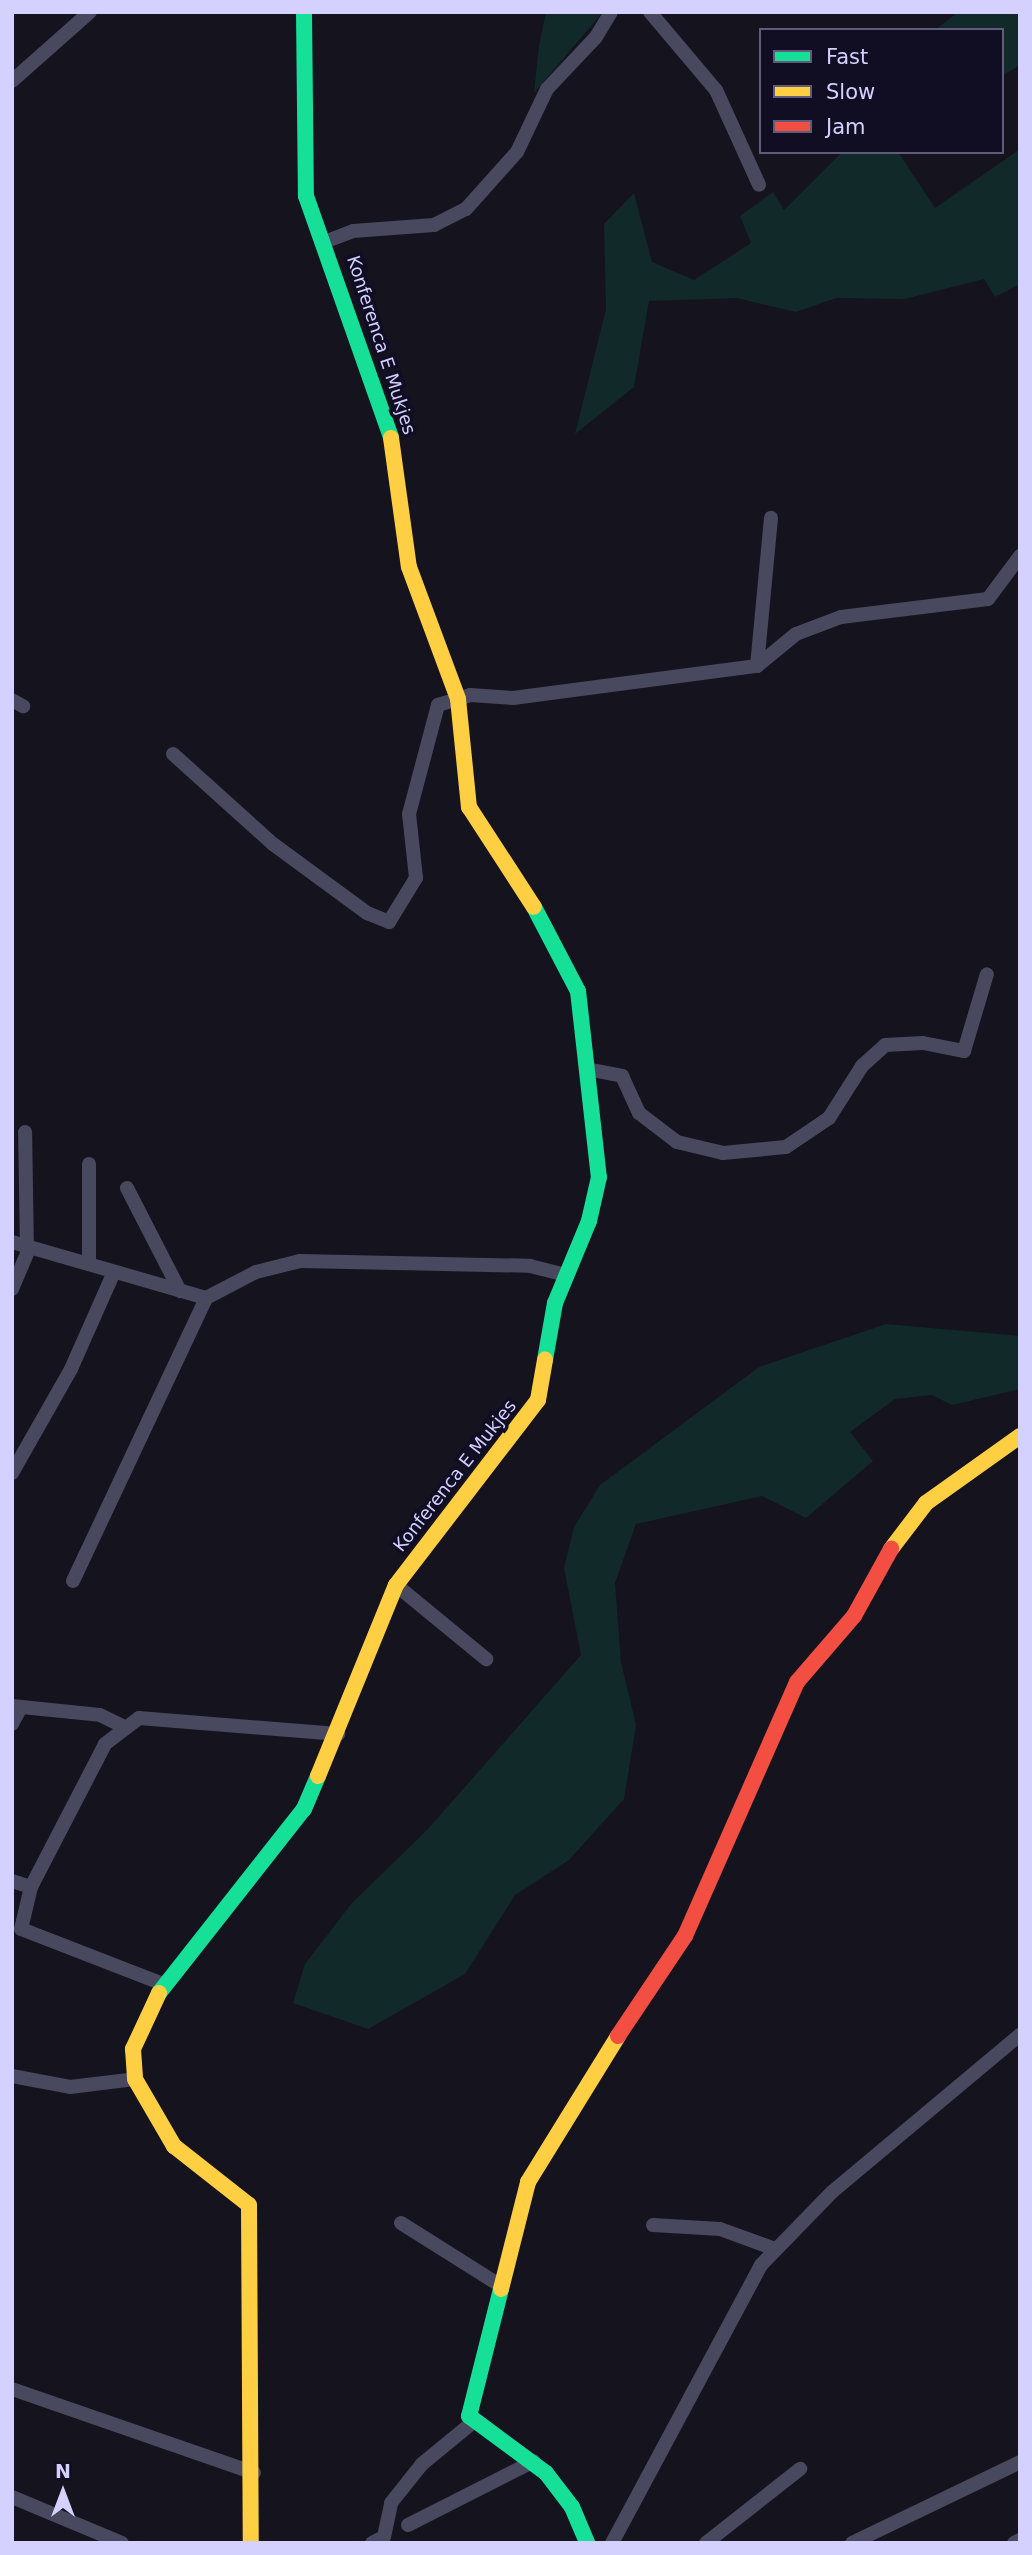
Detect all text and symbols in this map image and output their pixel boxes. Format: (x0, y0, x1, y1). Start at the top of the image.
legend (759, 28, 1004, 154)
text: Fast (826, 45, 868, 69)
text: Slow (826, 80, 875, 104)
text: Jam (826, 115, 866, 139)
street label: Konferenca E Mukjes (342, 253, 420, 437)
street label: Konferenca E Mukjes (389, 1396, 521, 1556)
north arrow (28, 2457, 98, 2527)
text: N (55, 2460, 71, 2482)

